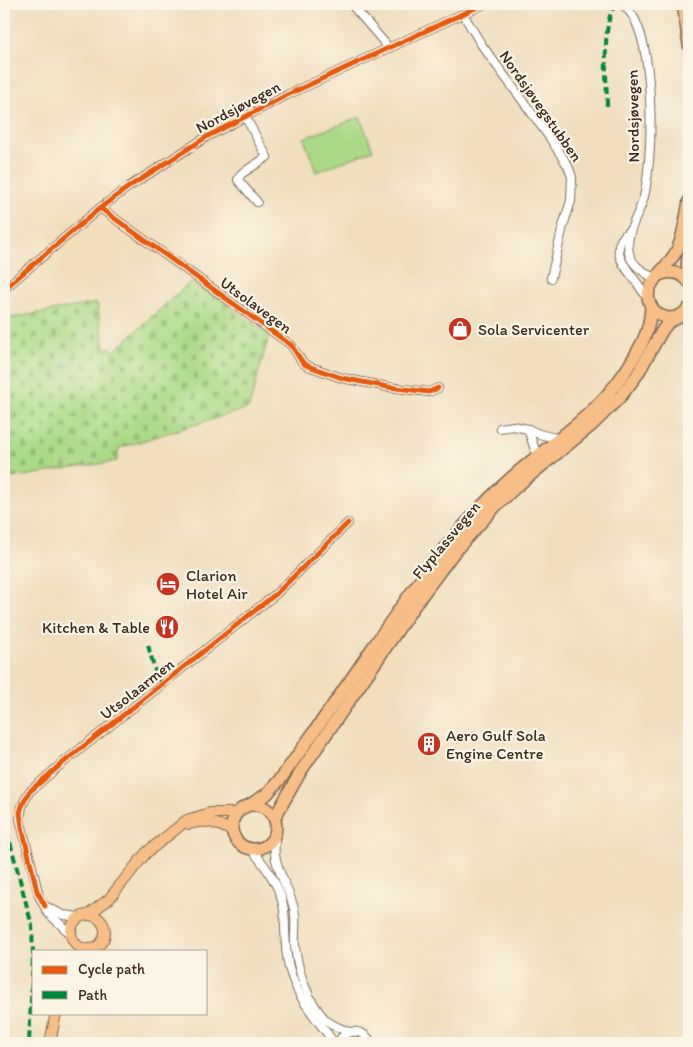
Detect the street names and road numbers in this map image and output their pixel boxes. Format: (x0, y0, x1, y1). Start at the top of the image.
street label: Nordsjøvegstubben (496, 47, 587, 166)
street label: Nordsjøvegen (623, 69, 643, 163)
street label: Nordsjøvegen (192, 77, 284, 137)
street label: Utsolavegen (216, 273, 296, 337)
street label: Flyplassvegen (408, 497, 484, 583)
street label: Utsolaarmen (96, 654, 178, 724)

